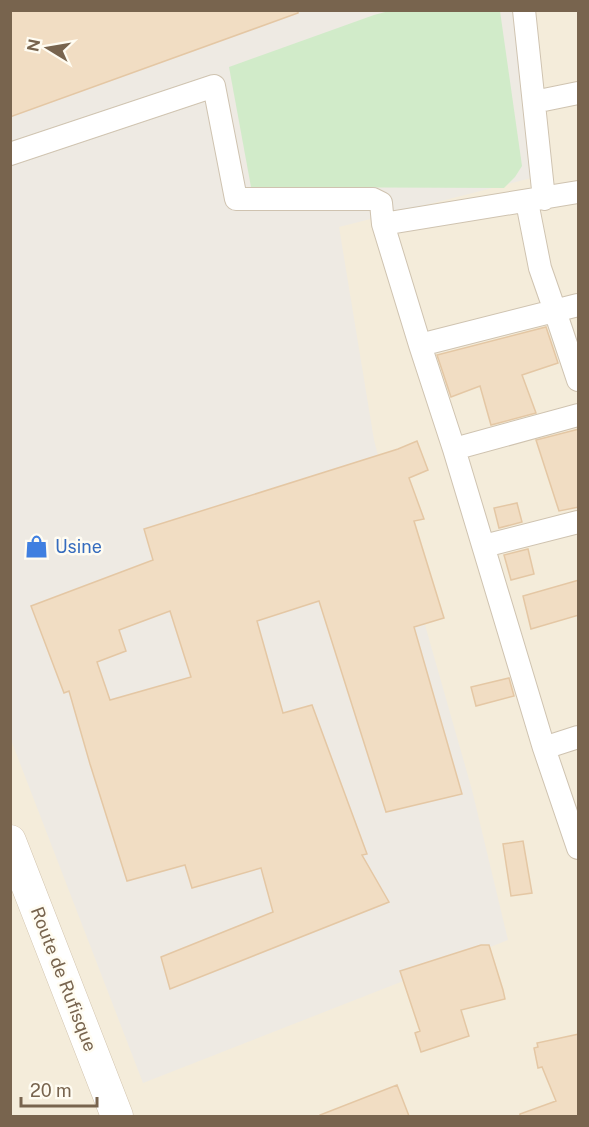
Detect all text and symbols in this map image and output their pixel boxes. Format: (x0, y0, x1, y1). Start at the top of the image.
north arrow (18, 18, 78, 78)
text: N (23, 37, 44, 53)
shop icon: Usine (24, 533, 50, 559)
place label: Usine (55, 536, 102, 557)
street label: Route de Rufisque (27, 904, 101, 1054)
scale bar (21, 1070, 98, 1108)
text: 20 m (30, 1080, 72, 1101)

